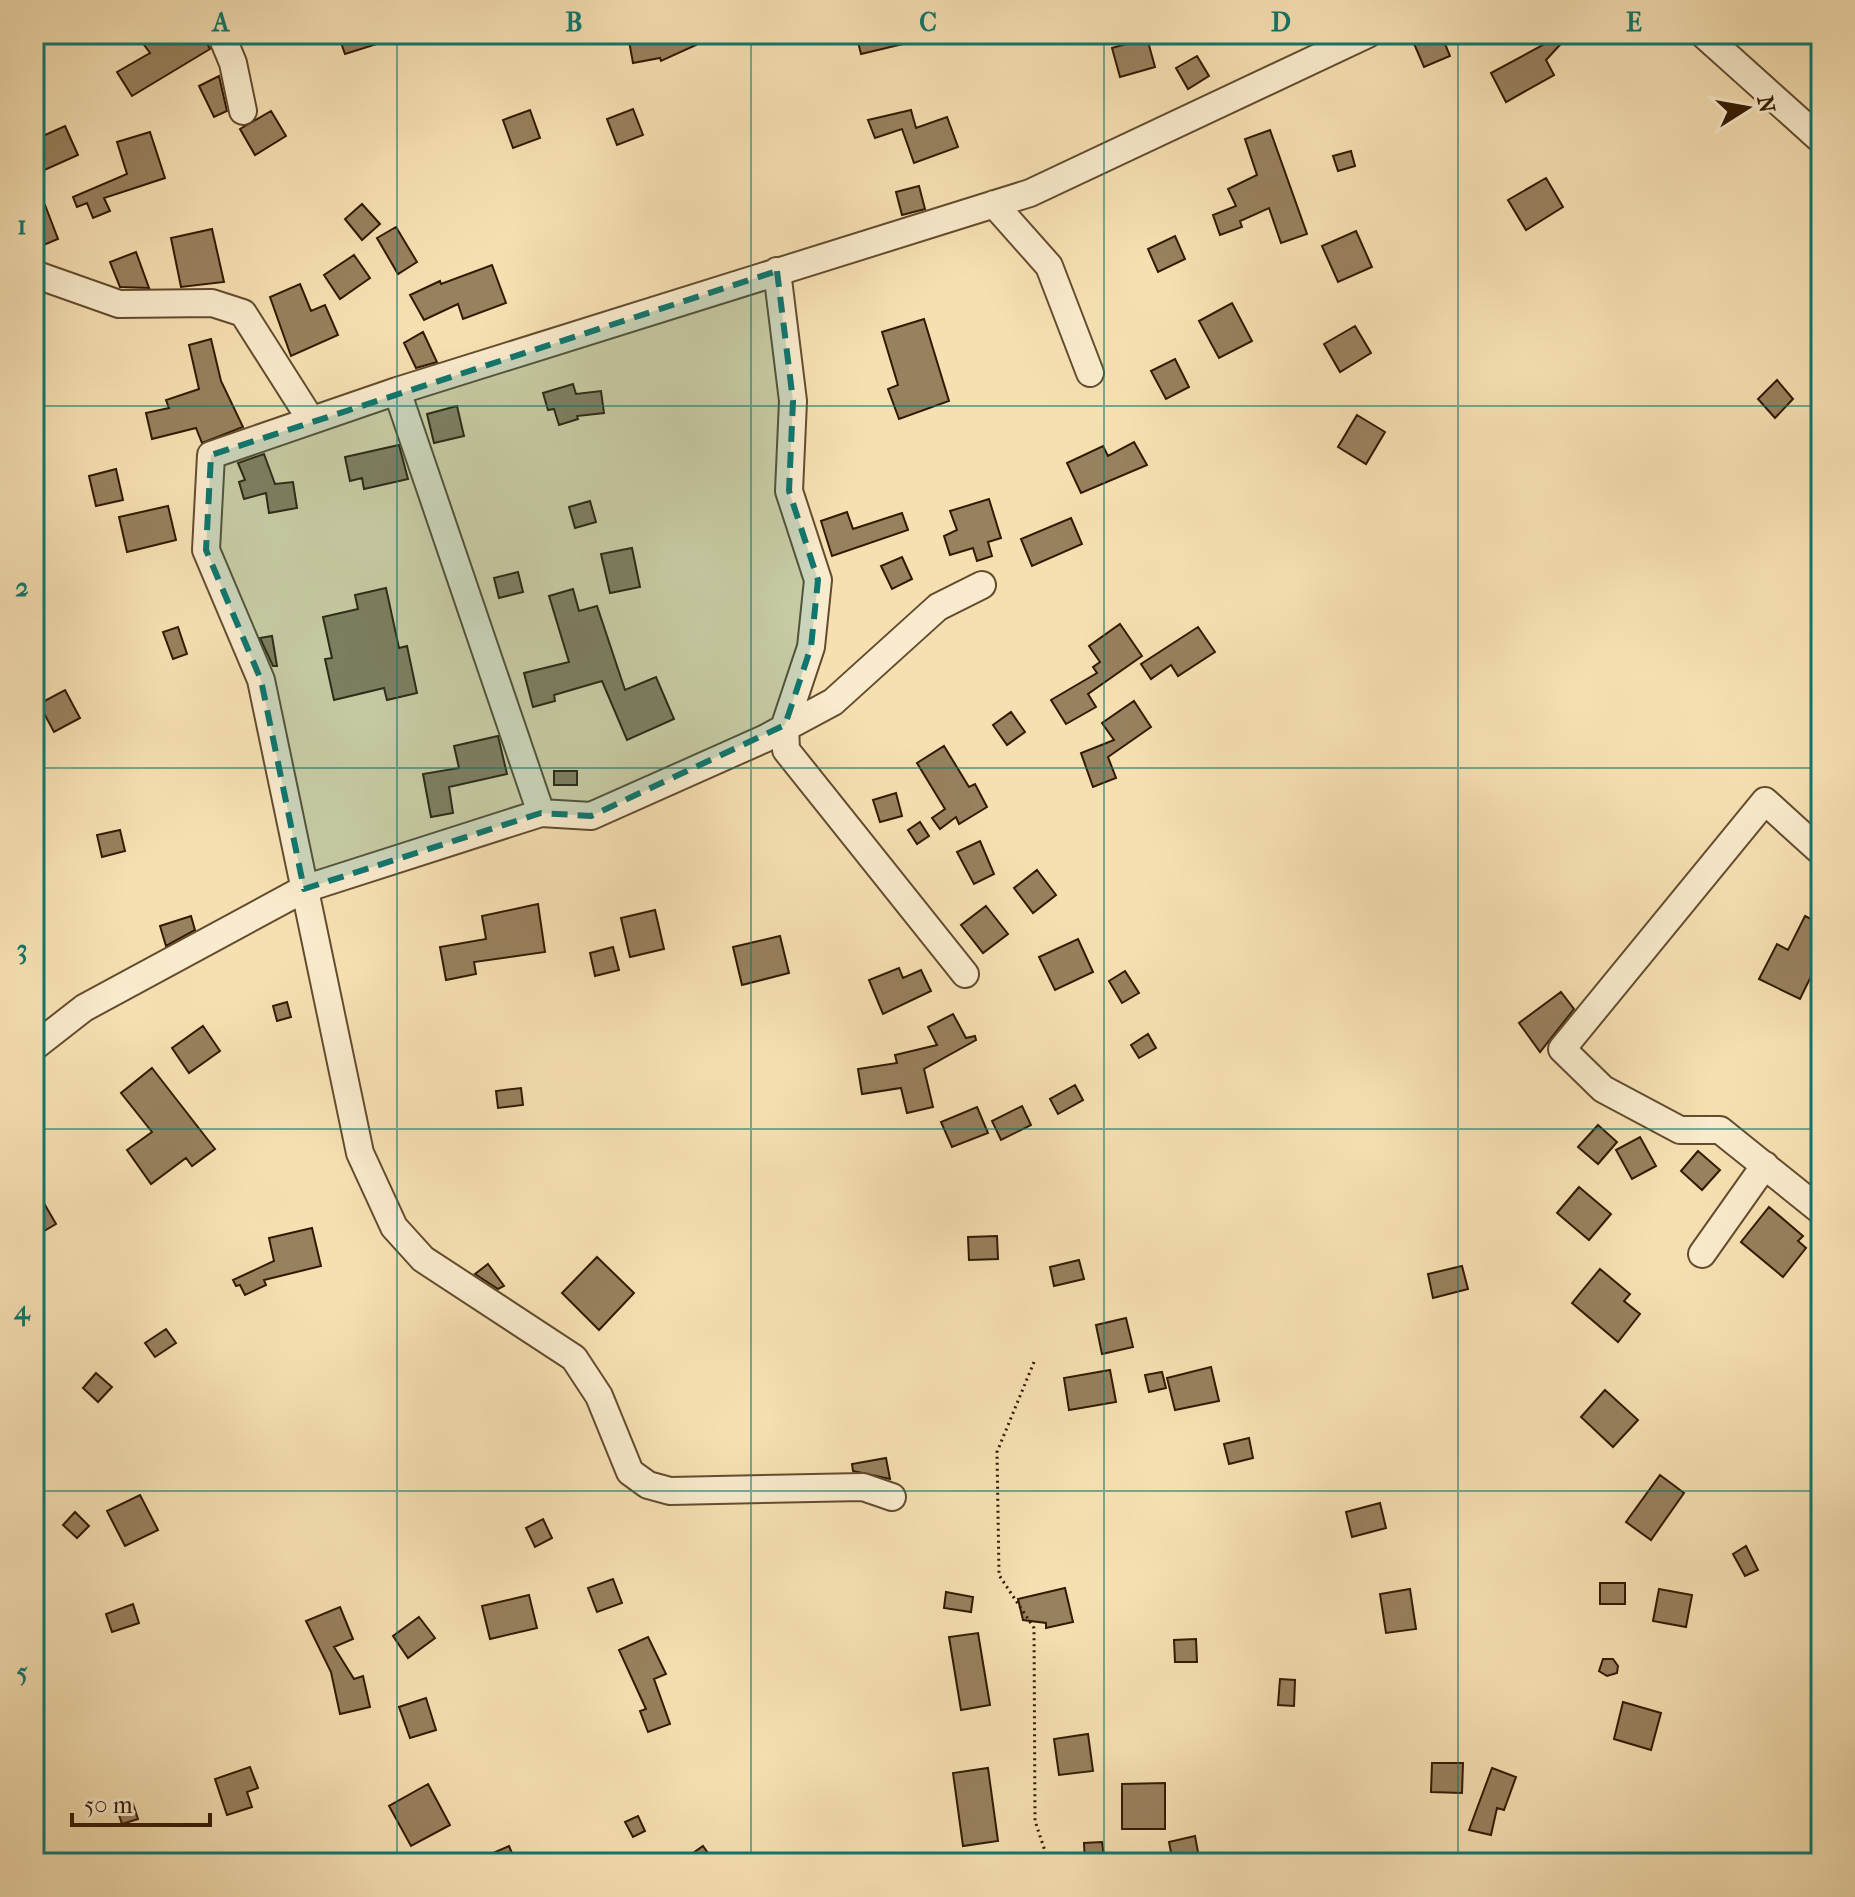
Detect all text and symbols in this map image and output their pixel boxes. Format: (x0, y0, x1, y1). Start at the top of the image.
text: A (211, 7, 231, 38)
text: B (566, 7, 583, 38)
text: C (919, 7, 937, 38)
text: D (1271, 7, 1291, 38)
text: E (1626, 7, 1642, 38)
north arrow (1707, 68, 1787, 148)
text: N (1751, 94, 1780, 115)
text: 1 (17, 210, 27, 241)
text: 2 (15, 572, 29, 603)
text: 3 (17, 934, 27, 965)
text: 4 (13, 1295, 31, 1327)
text: 5 (16, 1657, 28, 1688)
scale bar (72, 1777, 210, 1827)
text: 50 m (84, 1791, 133, 1819)

